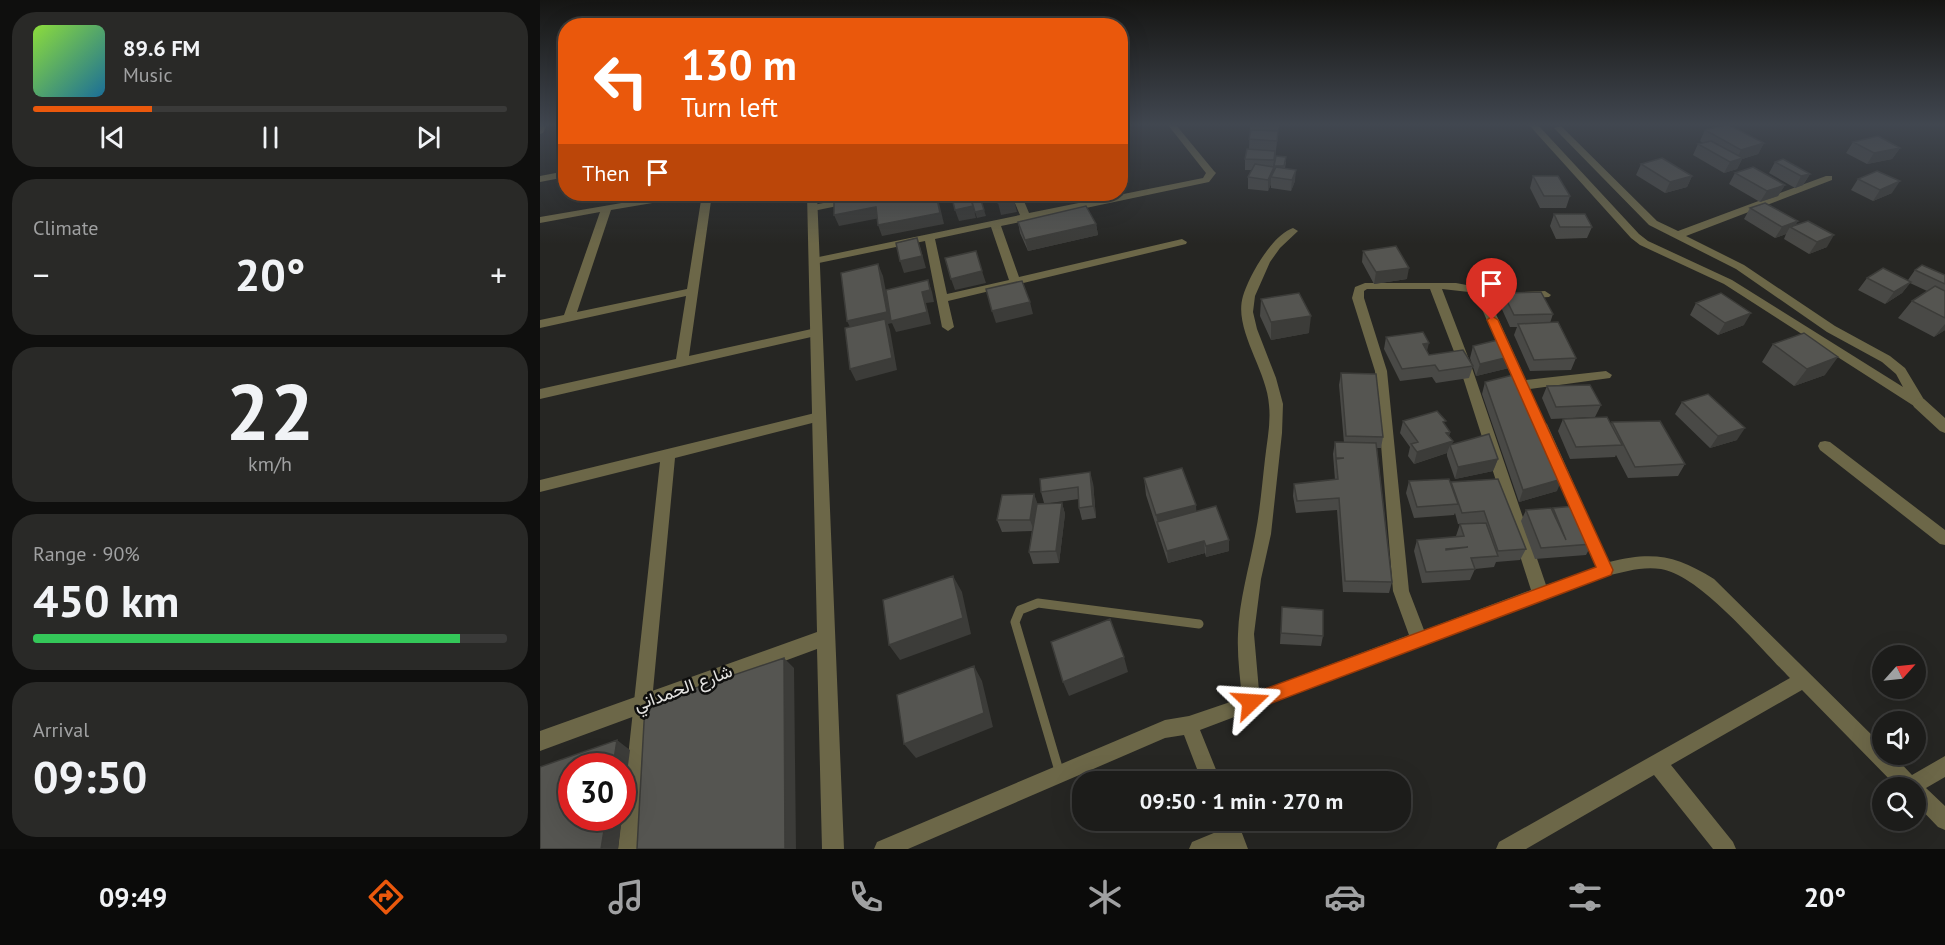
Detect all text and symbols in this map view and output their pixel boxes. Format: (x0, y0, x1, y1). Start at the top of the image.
text: 89.6 FM (123, 34, 200, 62)
text: 130 m (681, 37, 797, 92)
icon: left (582, 42, 660, 120)
text: Music (123, 62, 172, 88)
text: Turn left (681, 90, 778, 124)
icon: previous (96, 121, 129, 154)
icon: pause (254, 121, 287, 154)
icon: next (412, 121, 445, 154)
icon: arrive (641, 156, 674, 189)
text: Then (582, 159, 629, 187)
text: Climate (33, 215, 99, 241)
text: 20° (235, 245, 305, 303)
text: − (33, 253, 50, 296)
text: + (490, 253, 507, 296)
pin (1466, 258, 1517, 320)
icon: arrive (1475, 267, 1508, 300)
text: 22 (226, 361, 314, 462)
text: km/h (248, 451, 292, 477)
text: Range · 90% (33, 541, 140, 567)
text: 450 km (33, 571, 179, 629)
north arrow (1872, 645, 1926, 699)
map controls (1872, 645, 1926, 831)
street label: شارع الحمداني (630, 659, 737, 720)
position arrow (1219, 670, 1283, 734)
button: sound (1872, 711, 1926, 765)
text: Arrival (33, 717, 89, 743)
text: 09:50 (33, 747, 147, 805)
speed limit sign: 30 (558, 753, 636, 831)
button: search (1872, 777, 1926, 831)
text: 09:50 · 1 min · 270 m (1140, 787, 1343, 815)
icon: directions (365, 876, 407, 918)
icon: music (605, 876, 647, 918)
icon: phone (845, 876, 887, 918)
icon: climate (1084, 876, 1126, 918)
icon: car (1324, 876, 1366, 918)
icon: filters (1564, 876, 1606, 918)
text: 09:49 (99, 880, 167, 914)
text: 20° (1804, 880, 1846, 914)

